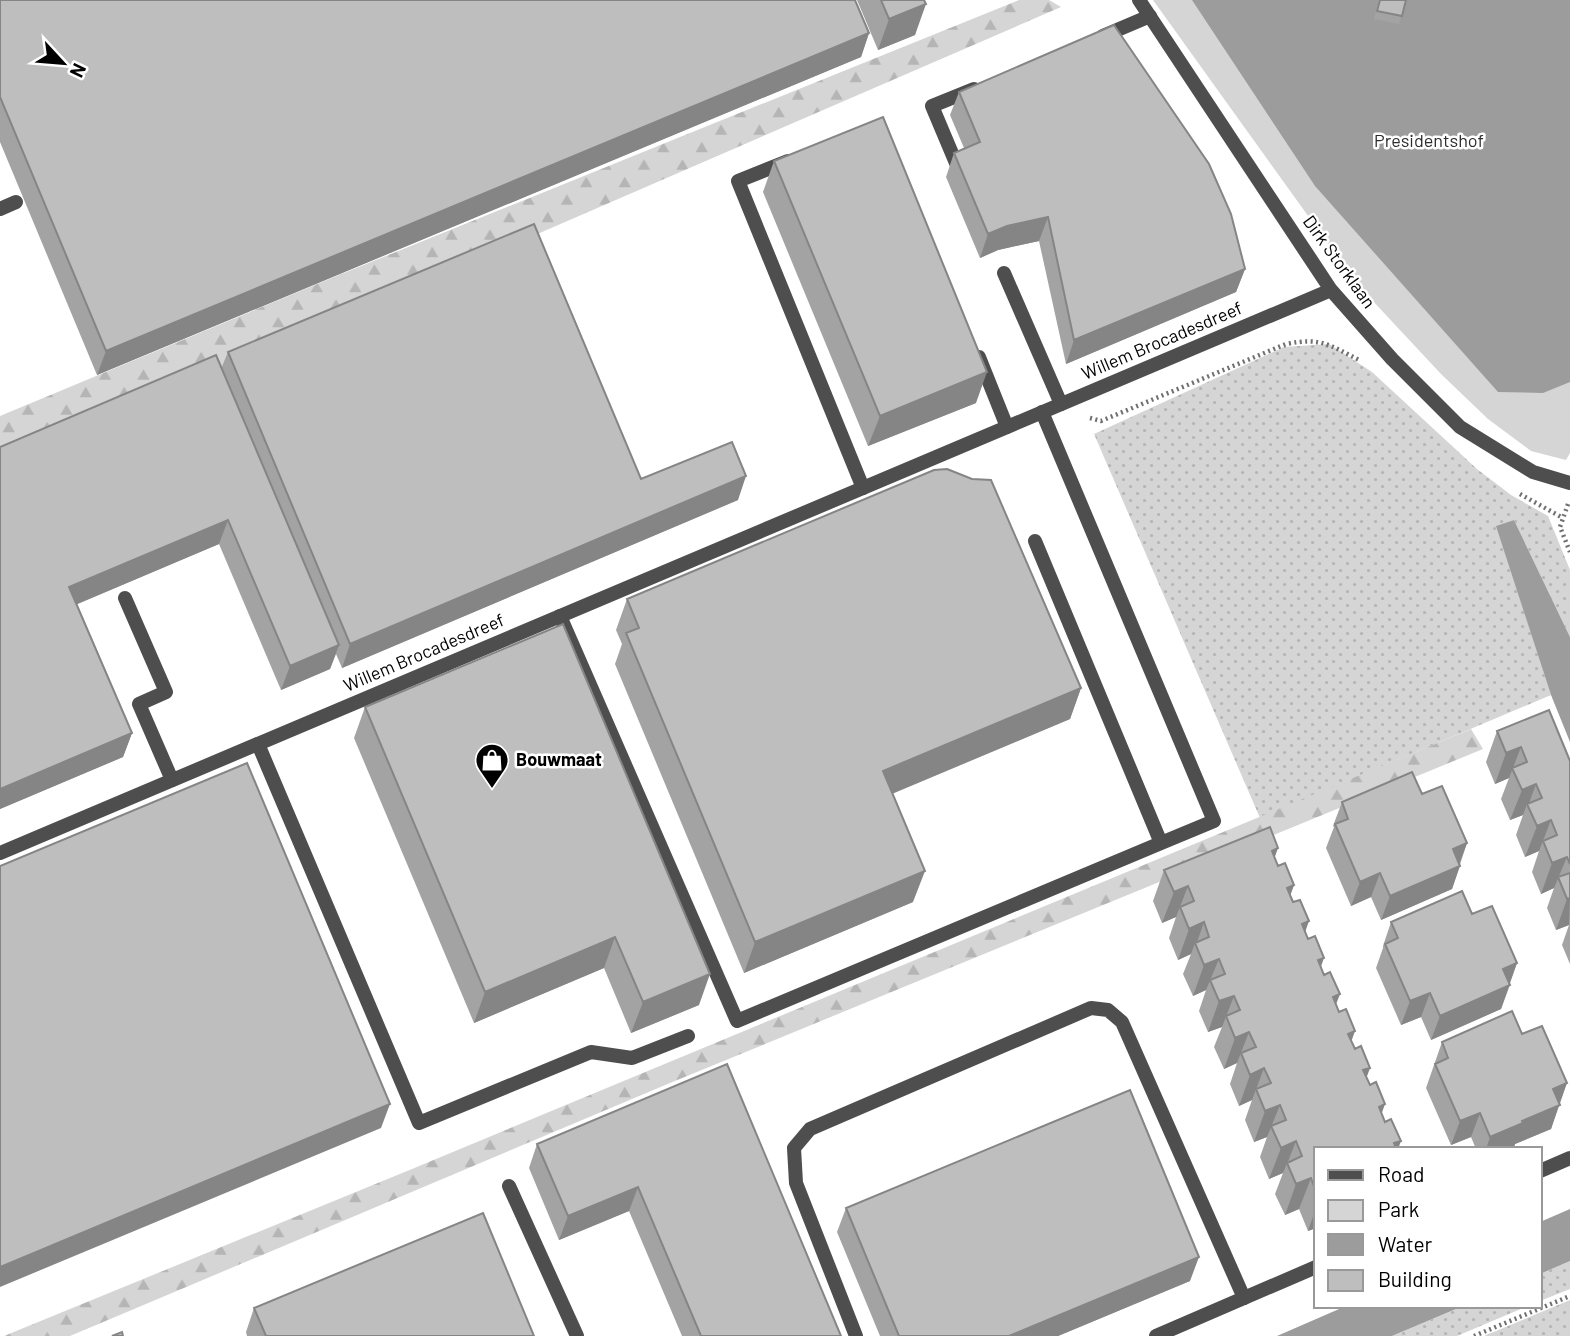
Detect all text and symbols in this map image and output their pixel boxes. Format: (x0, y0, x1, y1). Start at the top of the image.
north arrow (28, 28, 98, 98)
text: N (66, 60, 92, 81)
park label: Presidentshof (1374, 129, 1484, 151)
street label: Dirk Storklaan (1299, 211, 1381, 312)
street label: Willem Brocadesdreef (1078, 296, 1245, 384)
street label: Willem Brocadesdreef (340, 608, 507, 696)
shop icon: Bouwmaat (473, 741, 511, 790)
place label: Bouwmaat (516, 748, 602, 770)
legend (1314, 1147, 1542, 1308)
text: Road (1378, 1161, 1424, 1186)
text: Park (1378, 1196, 1419, 1221)
text: Water (1378, 1231, 1433, 1256)
text: Building (1378, 1266, 1452, 1291)

